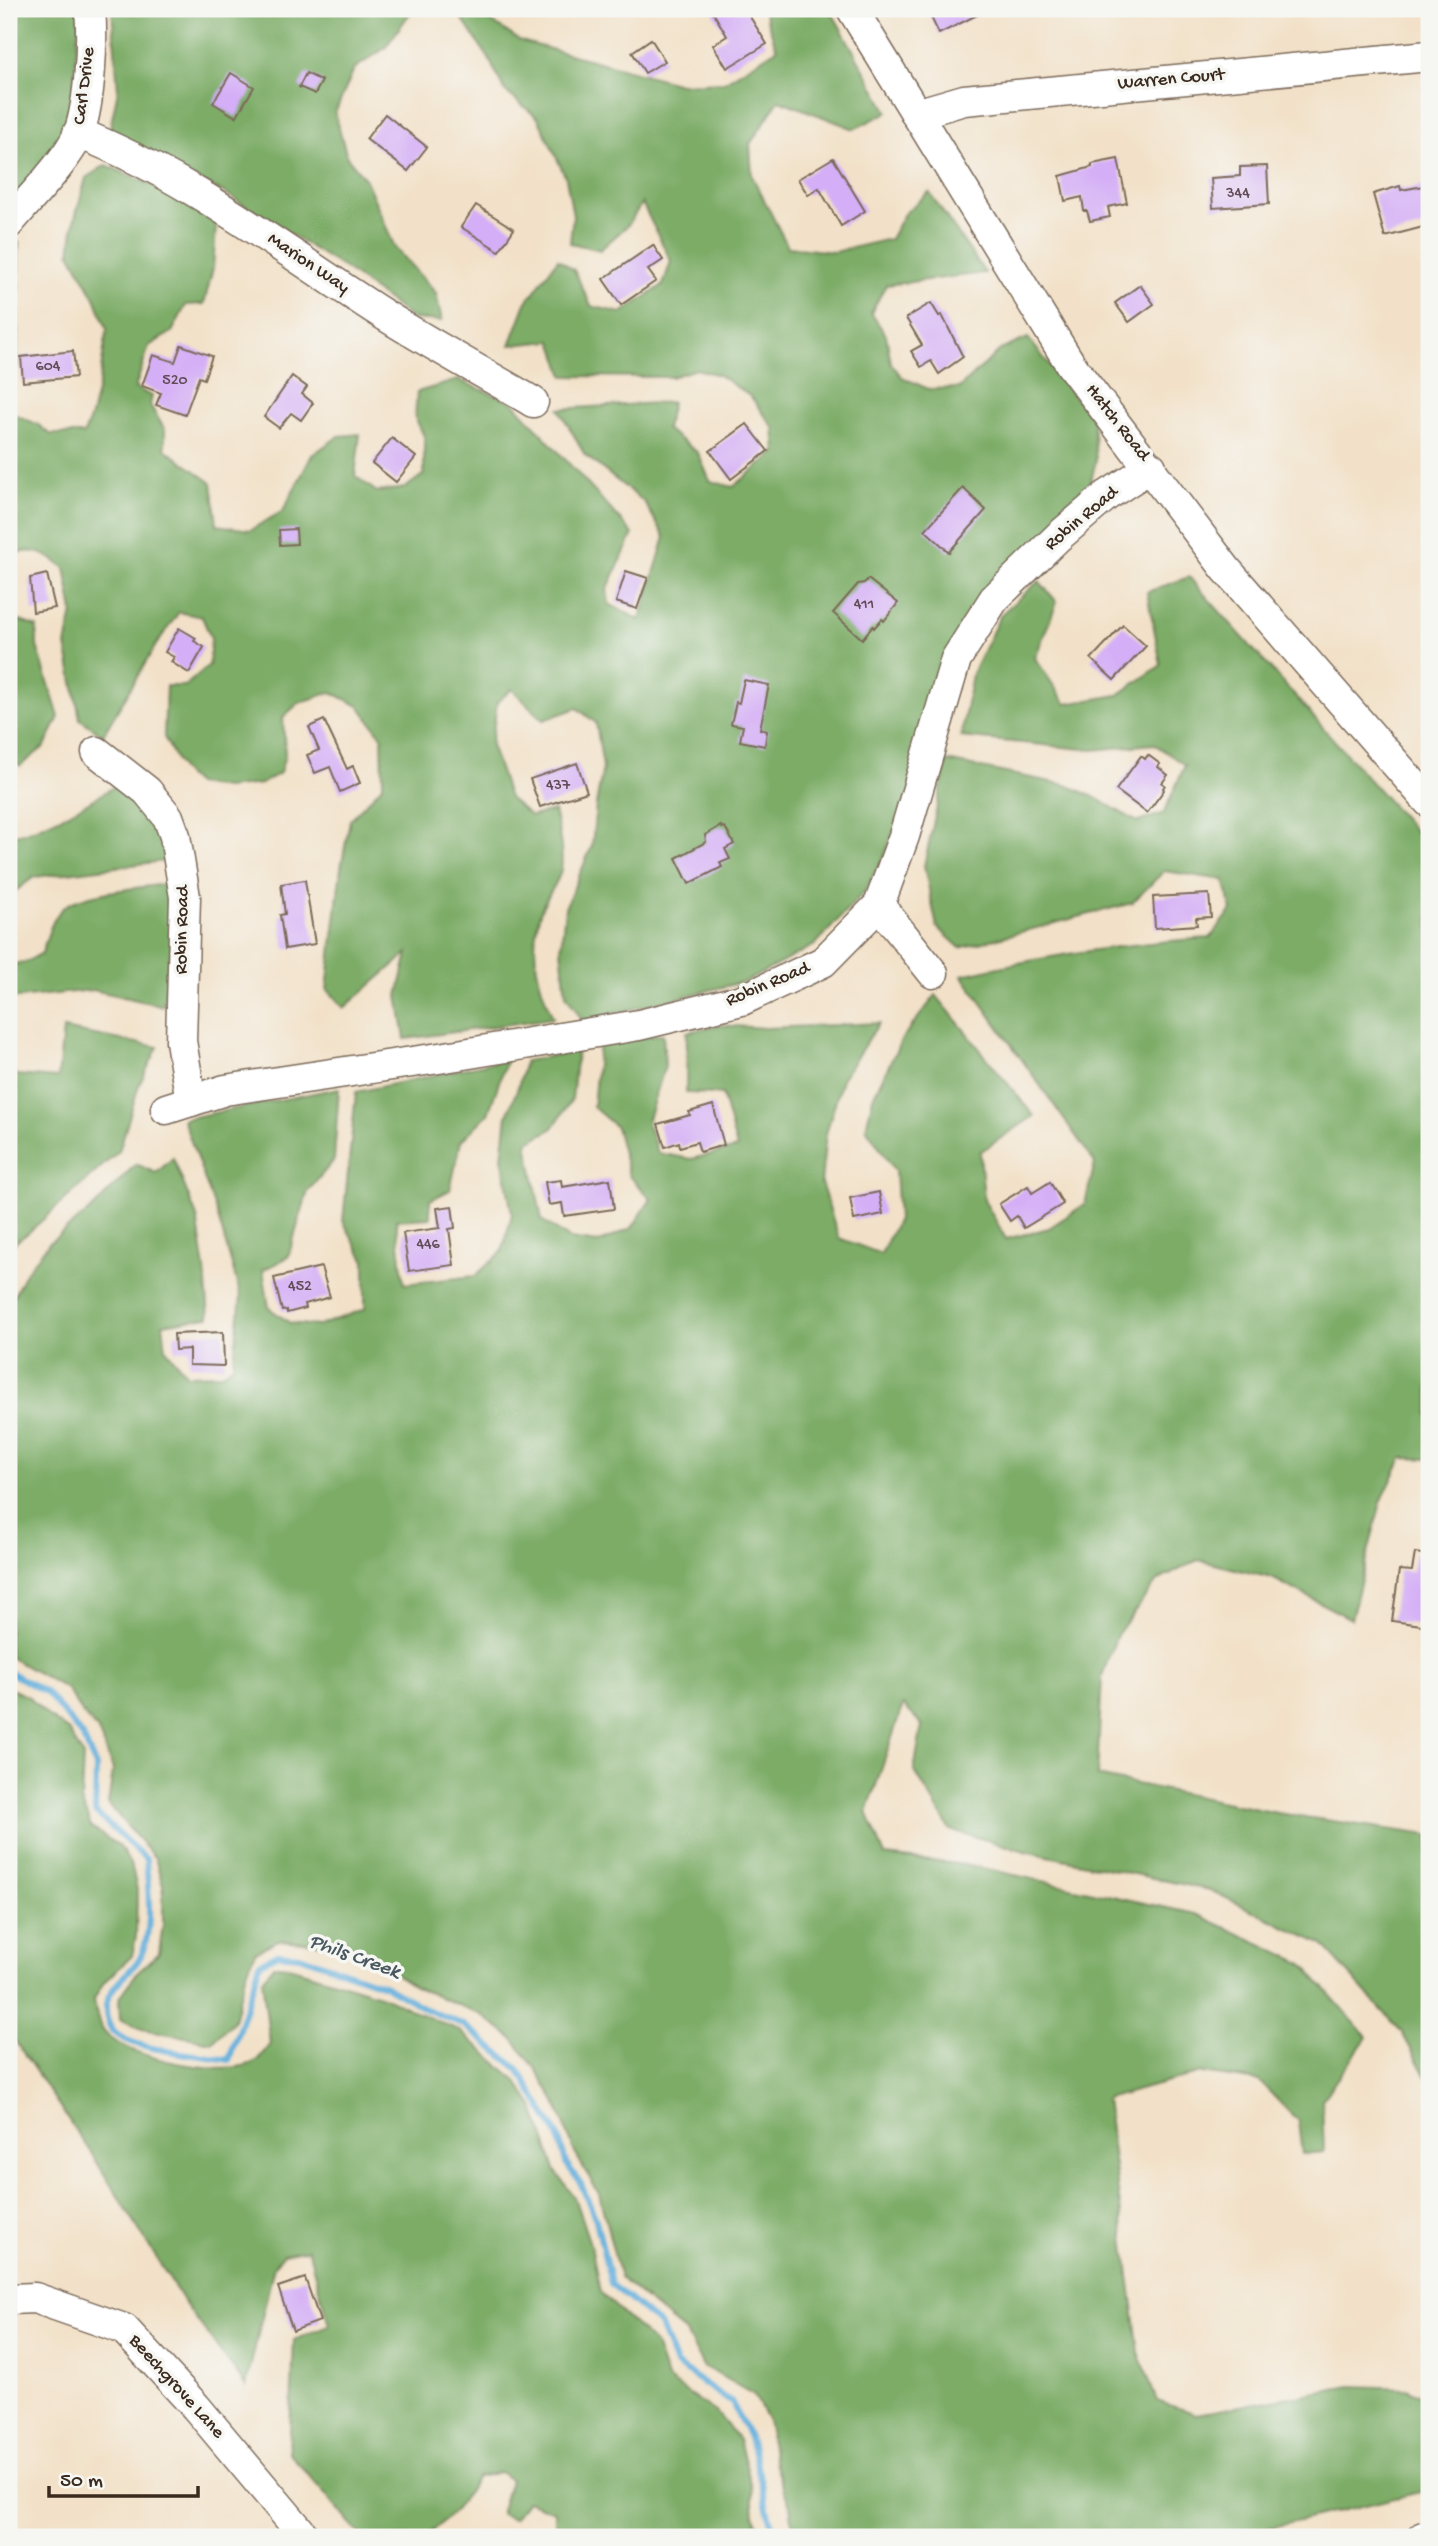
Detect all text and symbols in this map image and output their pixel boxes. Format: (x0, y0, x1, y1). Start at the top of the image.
street label: Carl Drive (69, 46, 101, 126)
street label: Warren Court (1117, 64, 1228, 96)
house number: 344 (1225, 185, 1250, 204)
street label: Marion Way (263, 228, 354, 300)
house number: 604 (36, 358, 61, 377)
house number: 520 (162, 372, 188, 391)
street label: Hatch Road (1080, 380, 1155, 468)
street label: Robin Road (1041, 480, 1125, 556)
house number: 411 (854, 596, 874, 615)
house number: 437 (546, 777, 571, 796)
street label: Robin Road (171, 883, 195, 975)
street label: Robin Road (723, 956, 815, 1013)
house number: 446 (416, 1236, 441, 1255)
house number: 452 (288, 1278, 312, 1297)
water label: Phils Creek (305, 1930, 405, 1987)
street label: Beechgrove Lane (122, 2329, 229, 2444)
scale bar (49, 2455, 198, 2499)
text: 50 m (60, 2470, 103, 2495)

